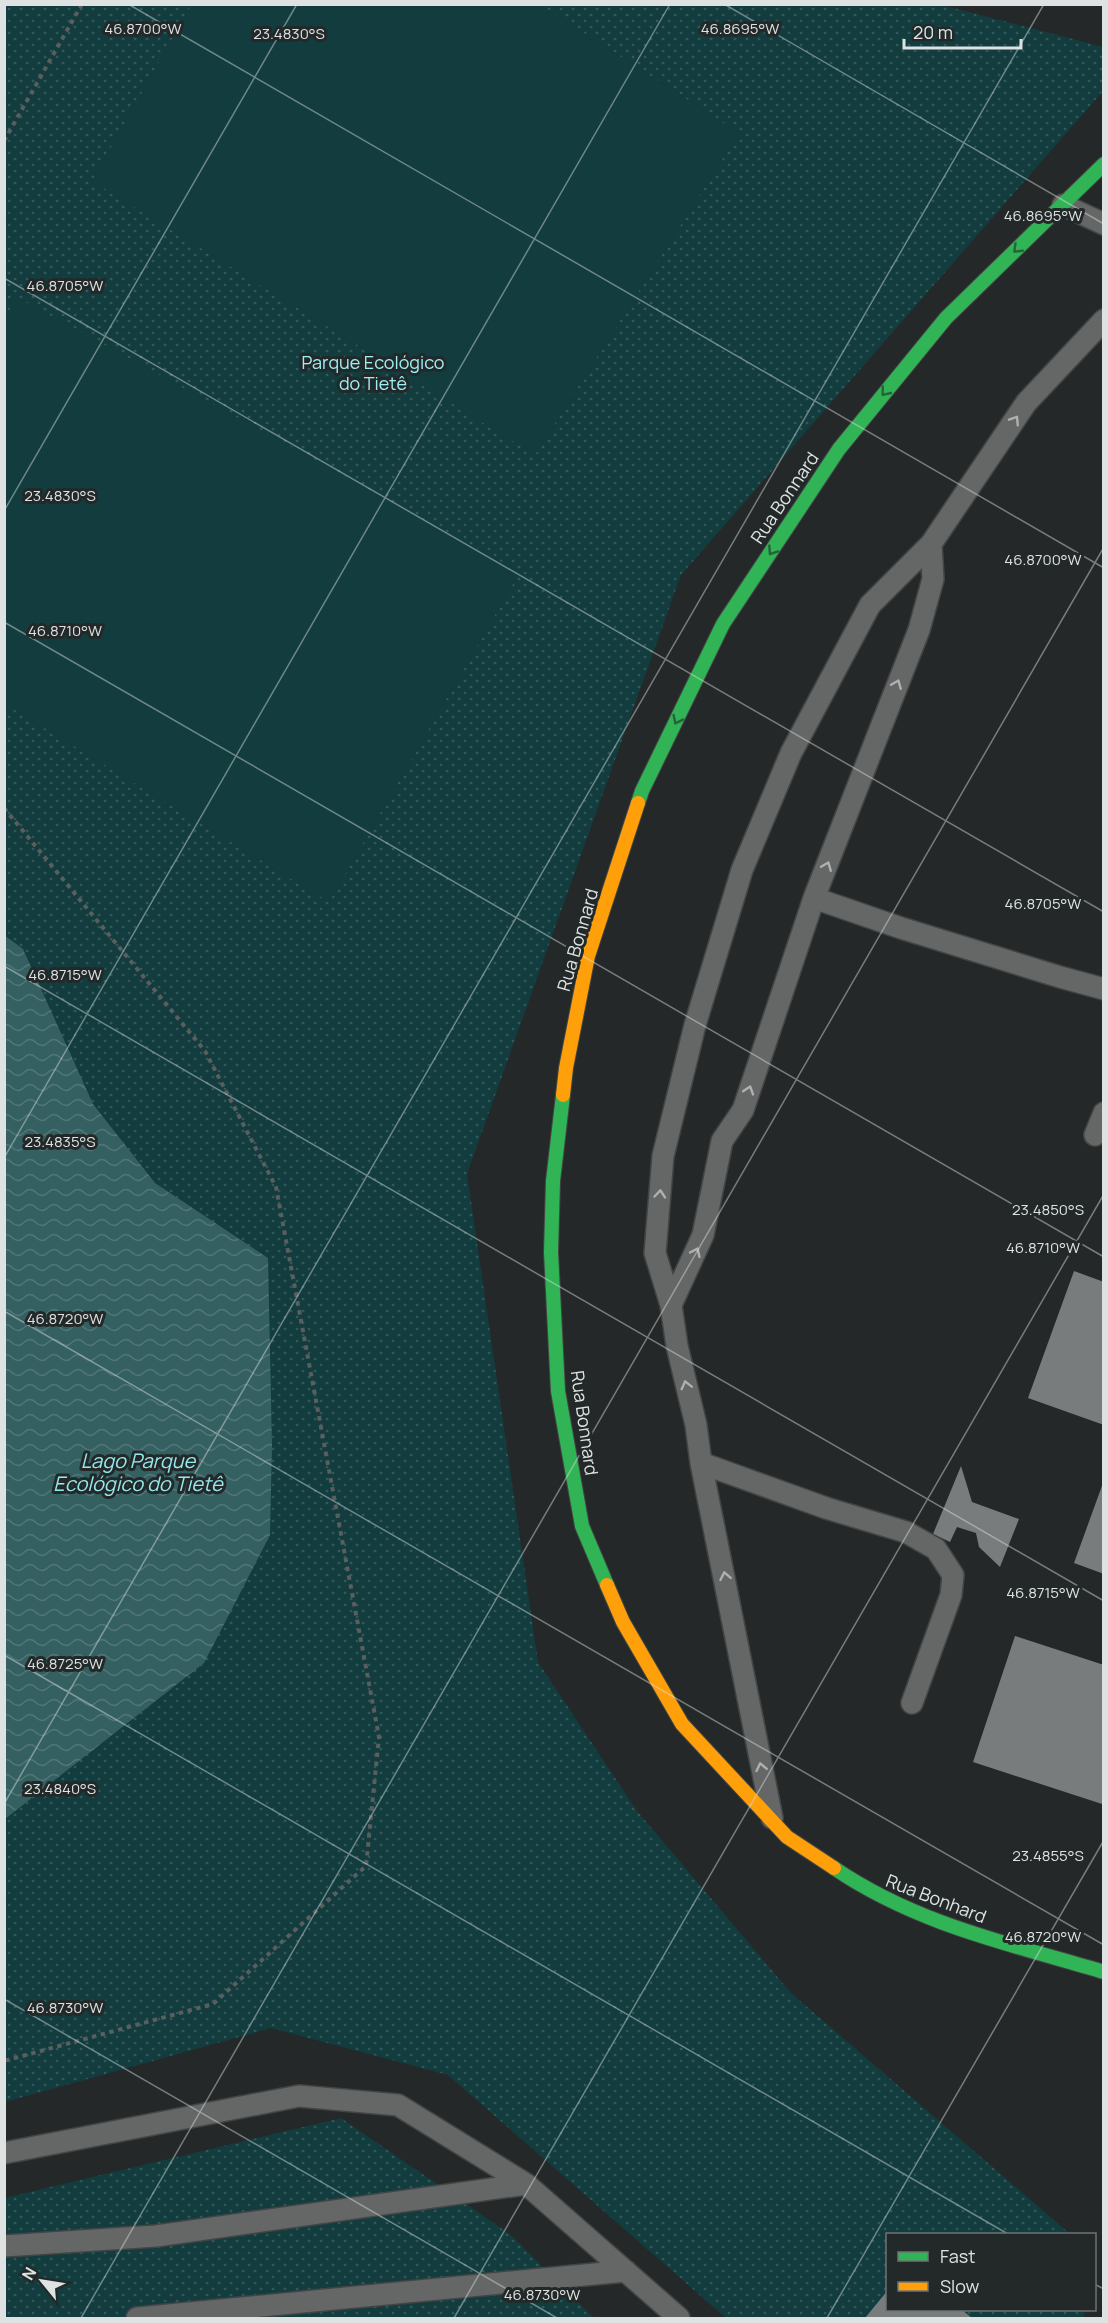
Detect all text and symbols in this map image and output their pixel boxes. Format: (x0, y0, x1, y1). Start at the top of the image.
scale bar (904, 12, 1021, 50)
text: 46.8700°W (104, 18, 182, 39)
text: 46.8695°W (701, 18, 779, 39)
text: 20 m (913, 20, 953, 44)
text: 23.4830°S (253, 23, 325, 44)
text: 46.8695°W (1004, 205, 1082, 226)
one-way arrow (1013, 242, 1024, 253)
text: 46.8705°W (27, 275, 103, 296)
park label: Parque Ecológico do Tietê (301, 350, 445, 395)
one-way arrow (882, 385, 893, 396)
one-way arrow (1008, 416, 1019, 427)
street label: Rua Bonnard (745, 447, 824, 548)
text: 23.4830°S (24, 485, 96, 506)
one-way arrow (768, 544, 779, 555)
text: 46.8700°W (1004, 549, 1082, 570)
text: 46.8710°W (28, 620, 102, 641)
one-way arrow (890, 679, 903, 690)
one-way arrow (672, 714, 684, 725)
one-way arrow (820, 861, 832, 872)
street label: Rua Bonnard (551, 886, 603, 994)
text: 46.8705°W (1005, 893, 1081, 914)
text: 46.8715°W (28, 964, 102, 985)
one-way arrow (742, 1085, 755, 1096)
text: 23.4835°S (24, 1131, 96, 1152)
one-way arrow (653, 1189, 666, 1198)
text: 23.4850°S (1012, 1199, 1084, 1220)
text: 46.8710°W (1006, 1237, 1080, 1258)
one-way arrow (688, 1247, 700, 1258)
text: 46.8720°W (27, 1308, 103, 1329)
street label: Rua Bonnard (566, 1369, 604, 1477)
one-way arrow (680, 1380, 693, 1390)
water label: Lago Parque Ecológico do Tietê (53, 1447, 224, 1497)
one-way arrow (719, 1571, 732, 1581)
text: 46.8715°W (1006, 1582, 1080, 1603)
text: 46.8725°W (27, 1653, 103, 1674)
one-way arrow (755, 1763, 768, 1773)
text: 23.4840°S (24, 1778, 96, 1799)
text: 23.4855°S (1012, 1845, 1084, 1866)
street label: Rua Bonhard (883, 1868, 990, 1928)
text: 46.8720°W (1005, 1926, 1081, 1947)
text: 46.8730°W (27, 1997, 103, 2018)
legend (886, 2233, 1096, 2311)
text: Fast (940, 2244, 975, 2268)
north arrow (12, 2251, 72, 2311)
text: N (17, 2263, 41, 2284)
text: Slow (940, 2274, 980, 2298)
text: 46.8730°W (504, 2284, 580, 2305)

